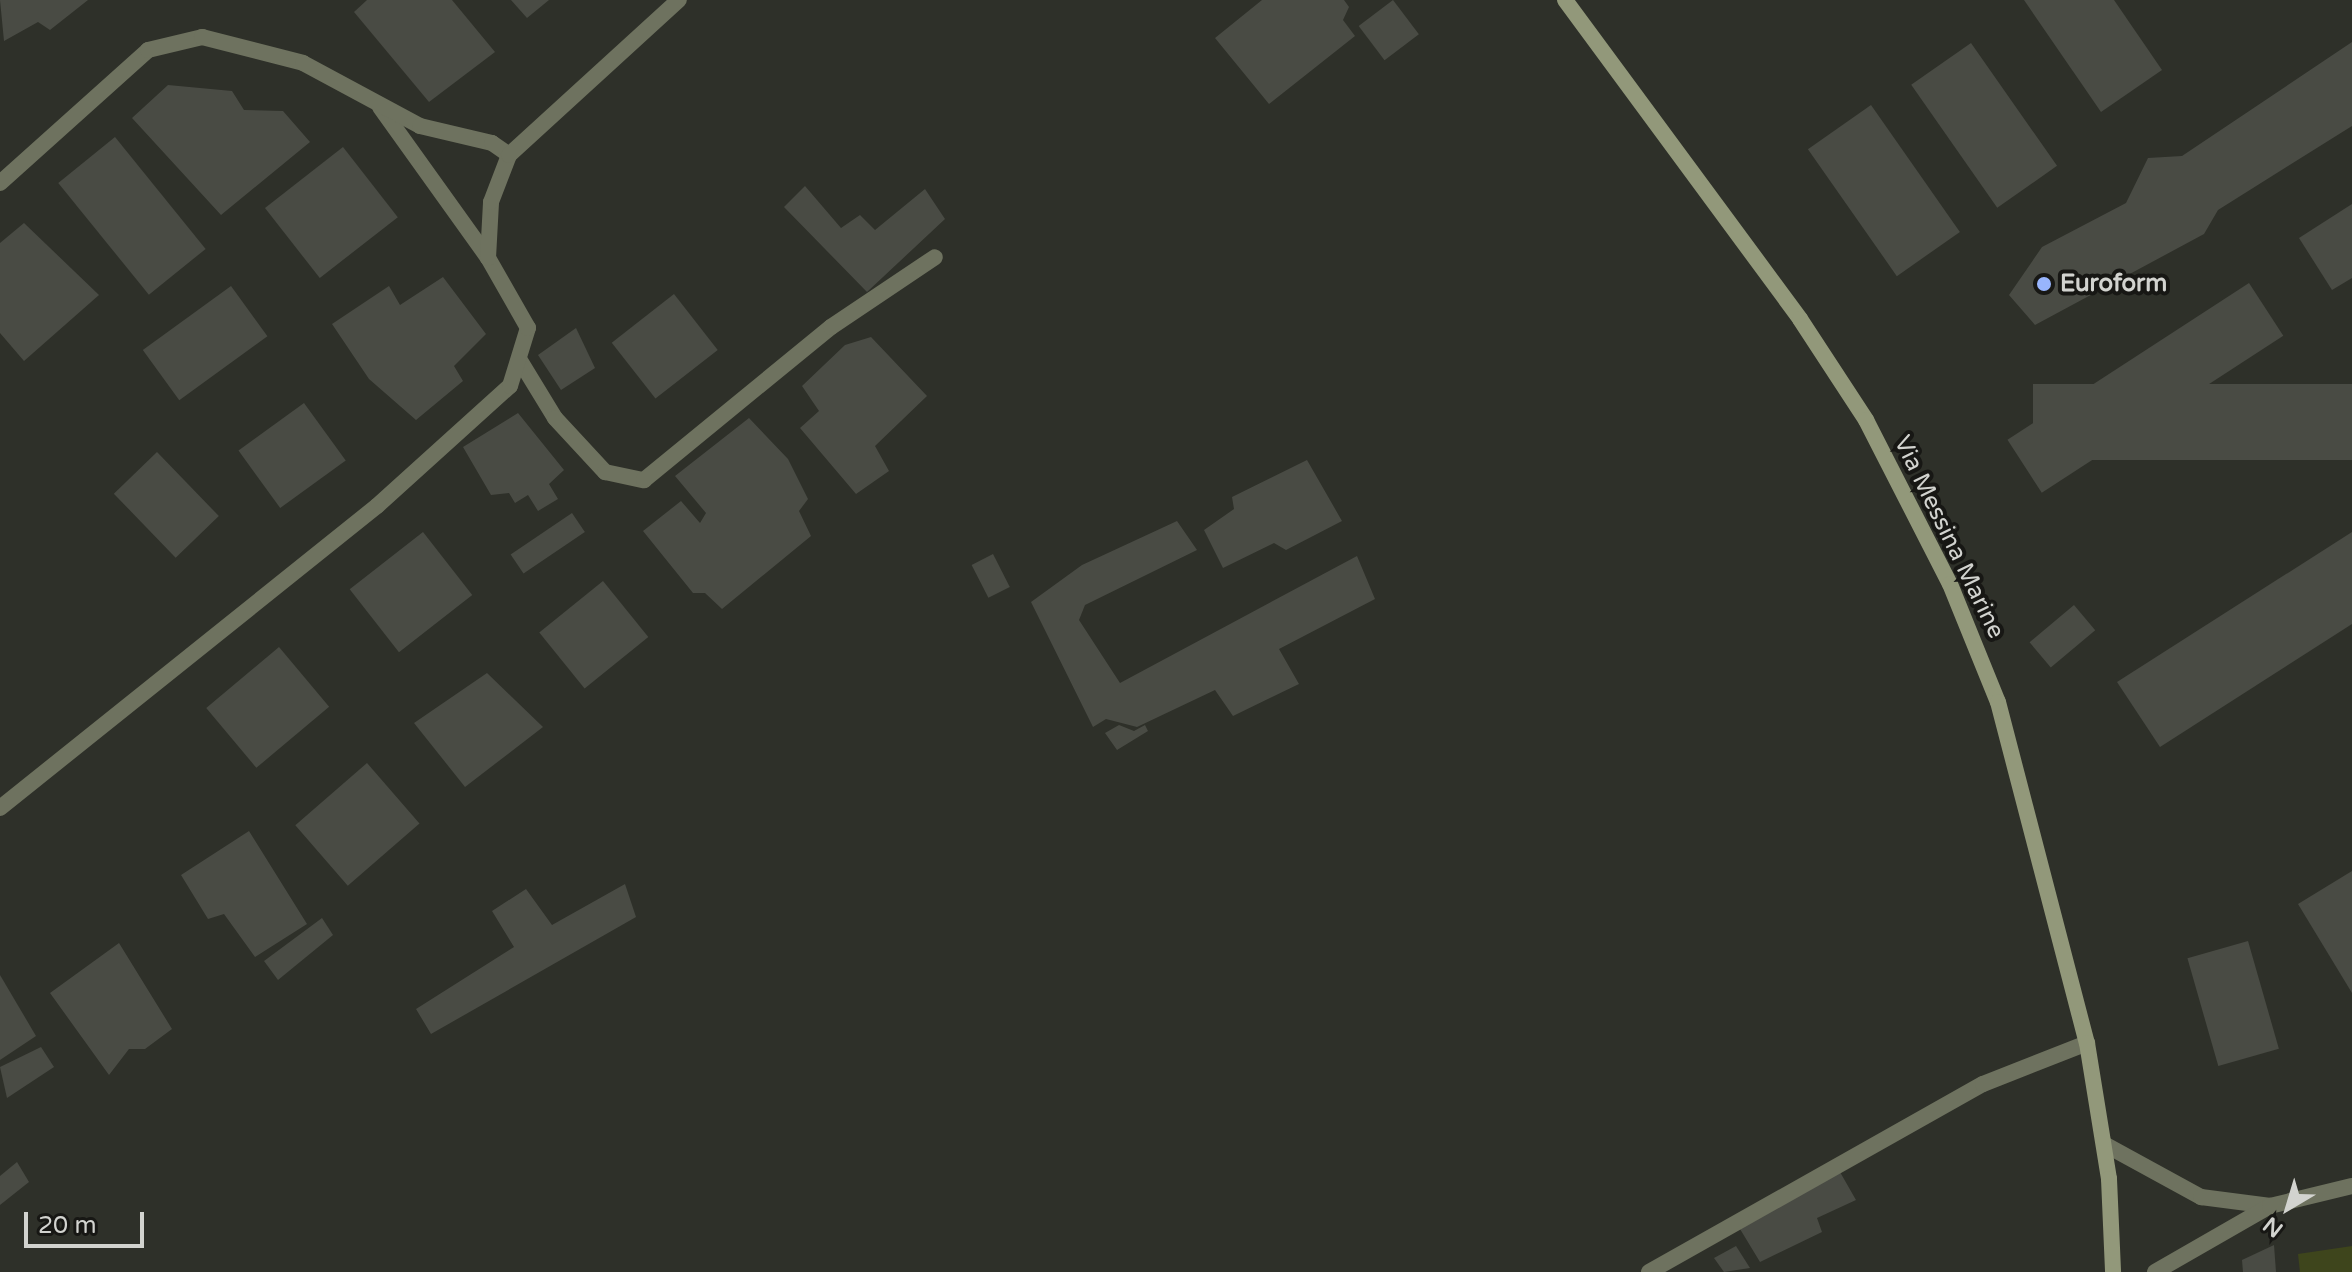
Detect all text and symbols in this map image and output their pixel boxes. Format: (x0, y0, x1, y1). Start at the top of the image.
place label: Euroform (2060, 270, 2167, 298)
marker: Euroform (2035, 275, 2053, 293)
street label: Via Messina Marine (1887, 431, 2011, 643)
north arrow (2248, 1168, 2328, 1248)
scale bar (28, 1196, 148, 1246)
text: 20 m (38, 1211, 96, 1240)
text: N (2258, 1211, 2288, 1243)

